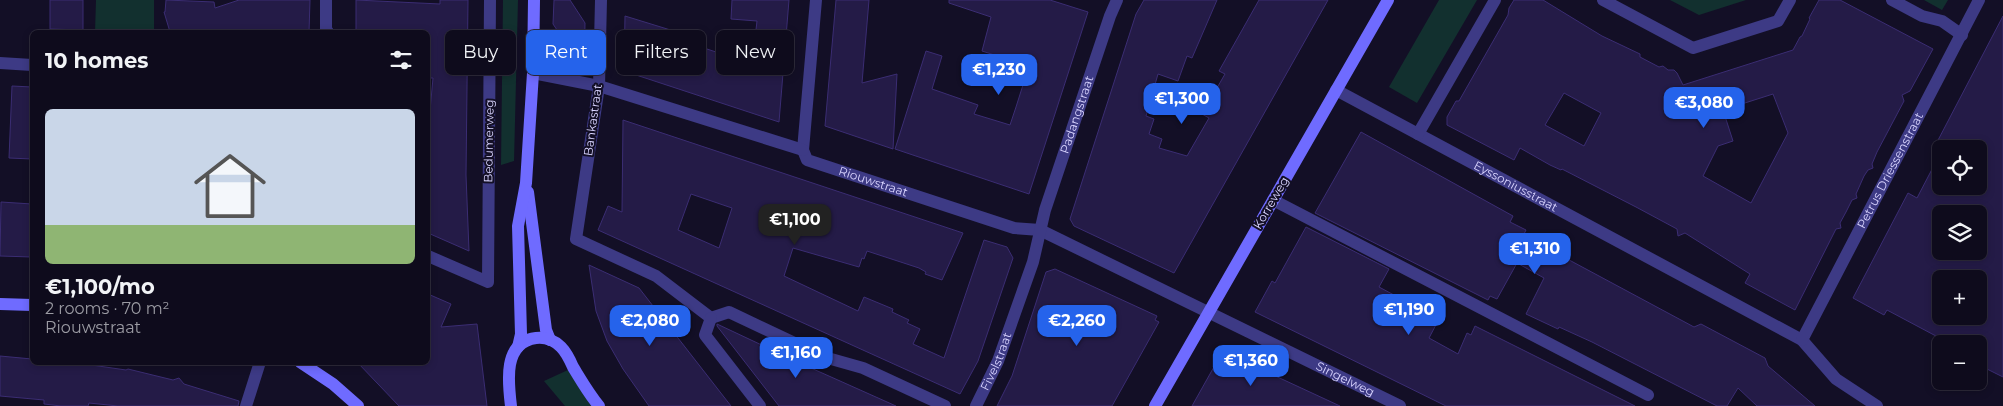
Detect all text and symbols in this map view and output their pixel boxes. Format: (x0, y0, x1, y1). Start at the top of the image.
chip: Buy (445, 30, 516, 75)
chip: Rent (526, 30, 606, 75)
chip: Filters (616, 30, 706, 75)
chip: New (716, 30, 794, 75)
icon: filters (387, 46, 415, 74)
text: 10 homes (45, 48, 148, 73)
pin: €1,230 (958, 54, 1040, 96)
text: €1,230 (972, 60, 1026, 79)
street label: Padangstraat (1056, 73, 1097, 155)
pin: €1,300 (1141, 82, 1223, 125)
street label: Bankastraat (580, 83, 605, 157)
pin: €3,080 (1663, 86, 1745, 129)
text: €1,300 (1155, 89, 1209, 108)
text: €3,080 (1675, 93, 1733, 112)
street label: Bedumerweg (480, 99, 497, 183)
street label: Petrus Driessenstraat (1853, 110, 1926, 231)
map controls (1932, 140, 1987, 390)
button: locate (1932, 140, 1987, 195)
icon: home (185, 141, 275, 231)
street label: Eyssoniusstraat (1471, 157, 1561, 215)
street label: Riouwstraat (837, 163, 910, 200)
street label: Korreweg (1250, 174, 1292, 232)
pin: €1,100 (754, 204, 836, 246)
button: layers (1932, 205, 1987, 260)
text: €1,100 (769, 210, 821, 229)
pin: €1,310 (1494, 232, 1576, 275)
text: €1,310 (1510, 239, 1560, 258)
button: + (1932, 270, 1987, 325)
text: €1,100/mo (45, 274, 155, 299)
pin: €1,190 (1368, 294, 1450, 336)
text: 2 rooms · 70 m² (45, 299, 170, 318)
text: €1,190 (1384, 300, 1434, 319)
pin: €2,080 (609, 304, 691, 347)
pin: €2,260 (1036, 304, 1118, 347)
text: €2,080 (621, 311, 679, 330)
text: €2,260 (1048, 311, 1106, 330)
text: Riouwstraat (45, 318, 141, 337)
street label: Fivelstraat (977, 330, 1015, 393)
button: − (1932, 335, 1987, 390)
pin: €1,160 (755, 336, 837, 379)
text: €1,160 (771, 343, 821, 362)
pin: €1,360 (1210, 344, 1292, 387)
text: €1,360 (1224, 351, 1278, 370)
street label: Singelweg (1314, 358, 1377, 399)

